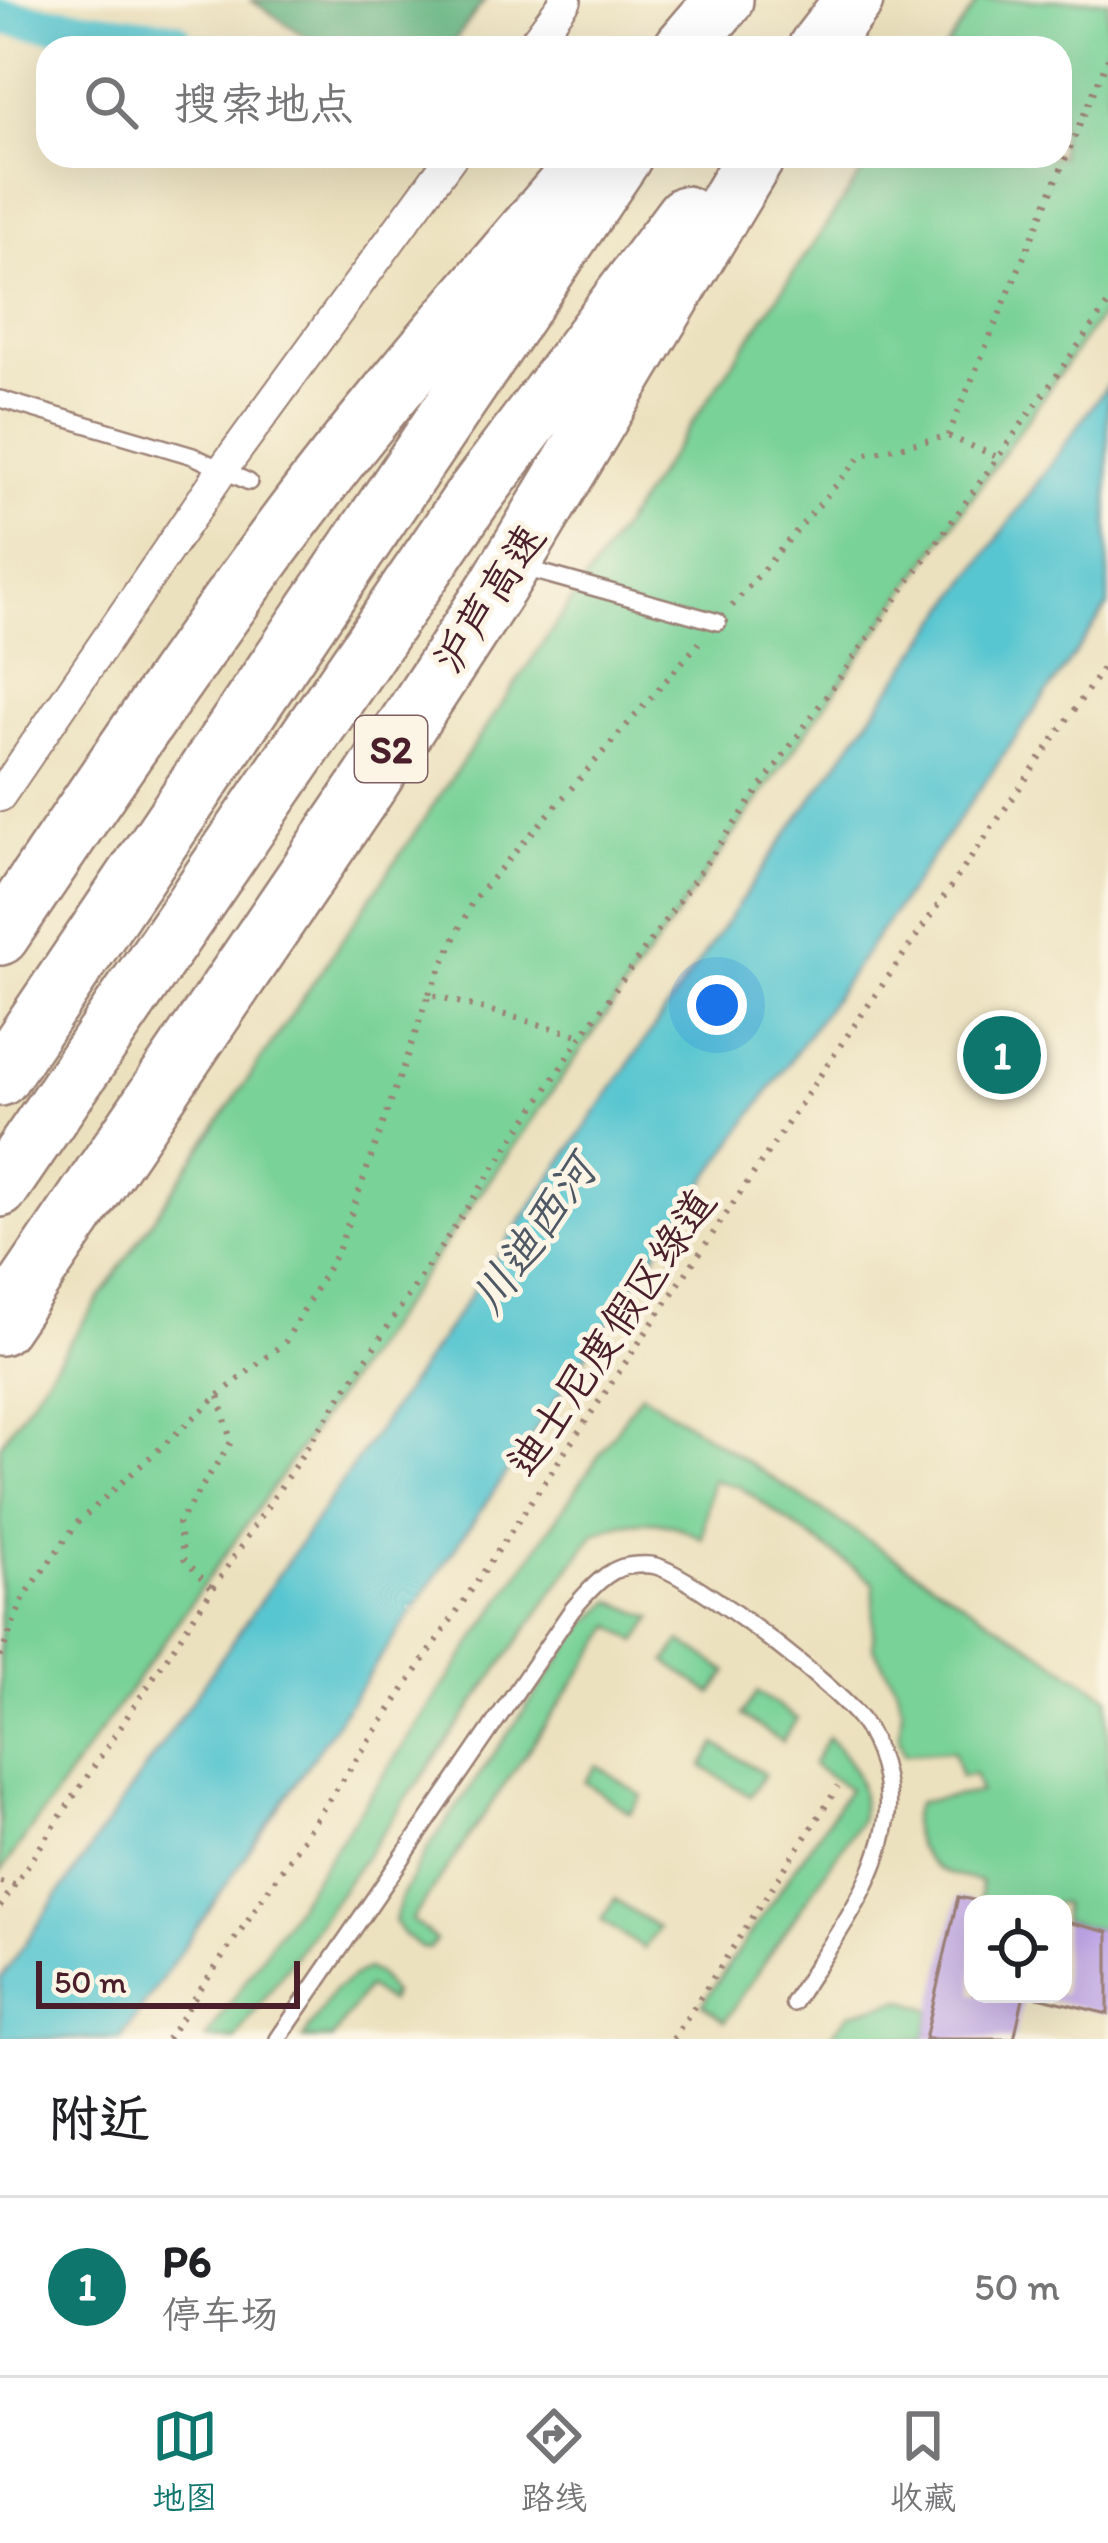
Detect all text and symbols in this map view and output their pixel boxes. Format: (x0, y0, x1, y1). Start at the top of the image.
search box (36, 36, 1072, 168)
icon: search (78, 69, 144, 135)
text: 搜索地点 (174, 76, 354, 130)
street label: 沪芦高速 (422, 514, 556, 682)
road number: S2 (355, 716, 427, 782)
your location (687, 975, 747, 1035)
pin: 1 (963, 1010, 1041, 1100)
water label: 川迪西河 (459, 1139, 611, 1323)
street label: 迪士尼度假区绿道 (496, 1178, 726, 1486)
map controls (964, 1895, 1072, 2003)
button: locate (964, 1895, 1072, 2003)
scale bar (36, 1955, 300, 2008)
text: 50 m (54, 1962, 127, 2001)
text: 附近 (48, 2088, 150, 2149)
text: P6 (162, 2234, 212, 2288)
text: 1 (78, 2263, 96, 2310)
text: 50 m (974, 2263, 1060, 2310)
text: 停车场 (162, 2291, 279, 2338)
tab: 地图 (152, 2403, 218, 2518)
tab: 路线 (521, 2403, 587, 2518)
tab: 收藏 (890, 2403, 956, 2518)

